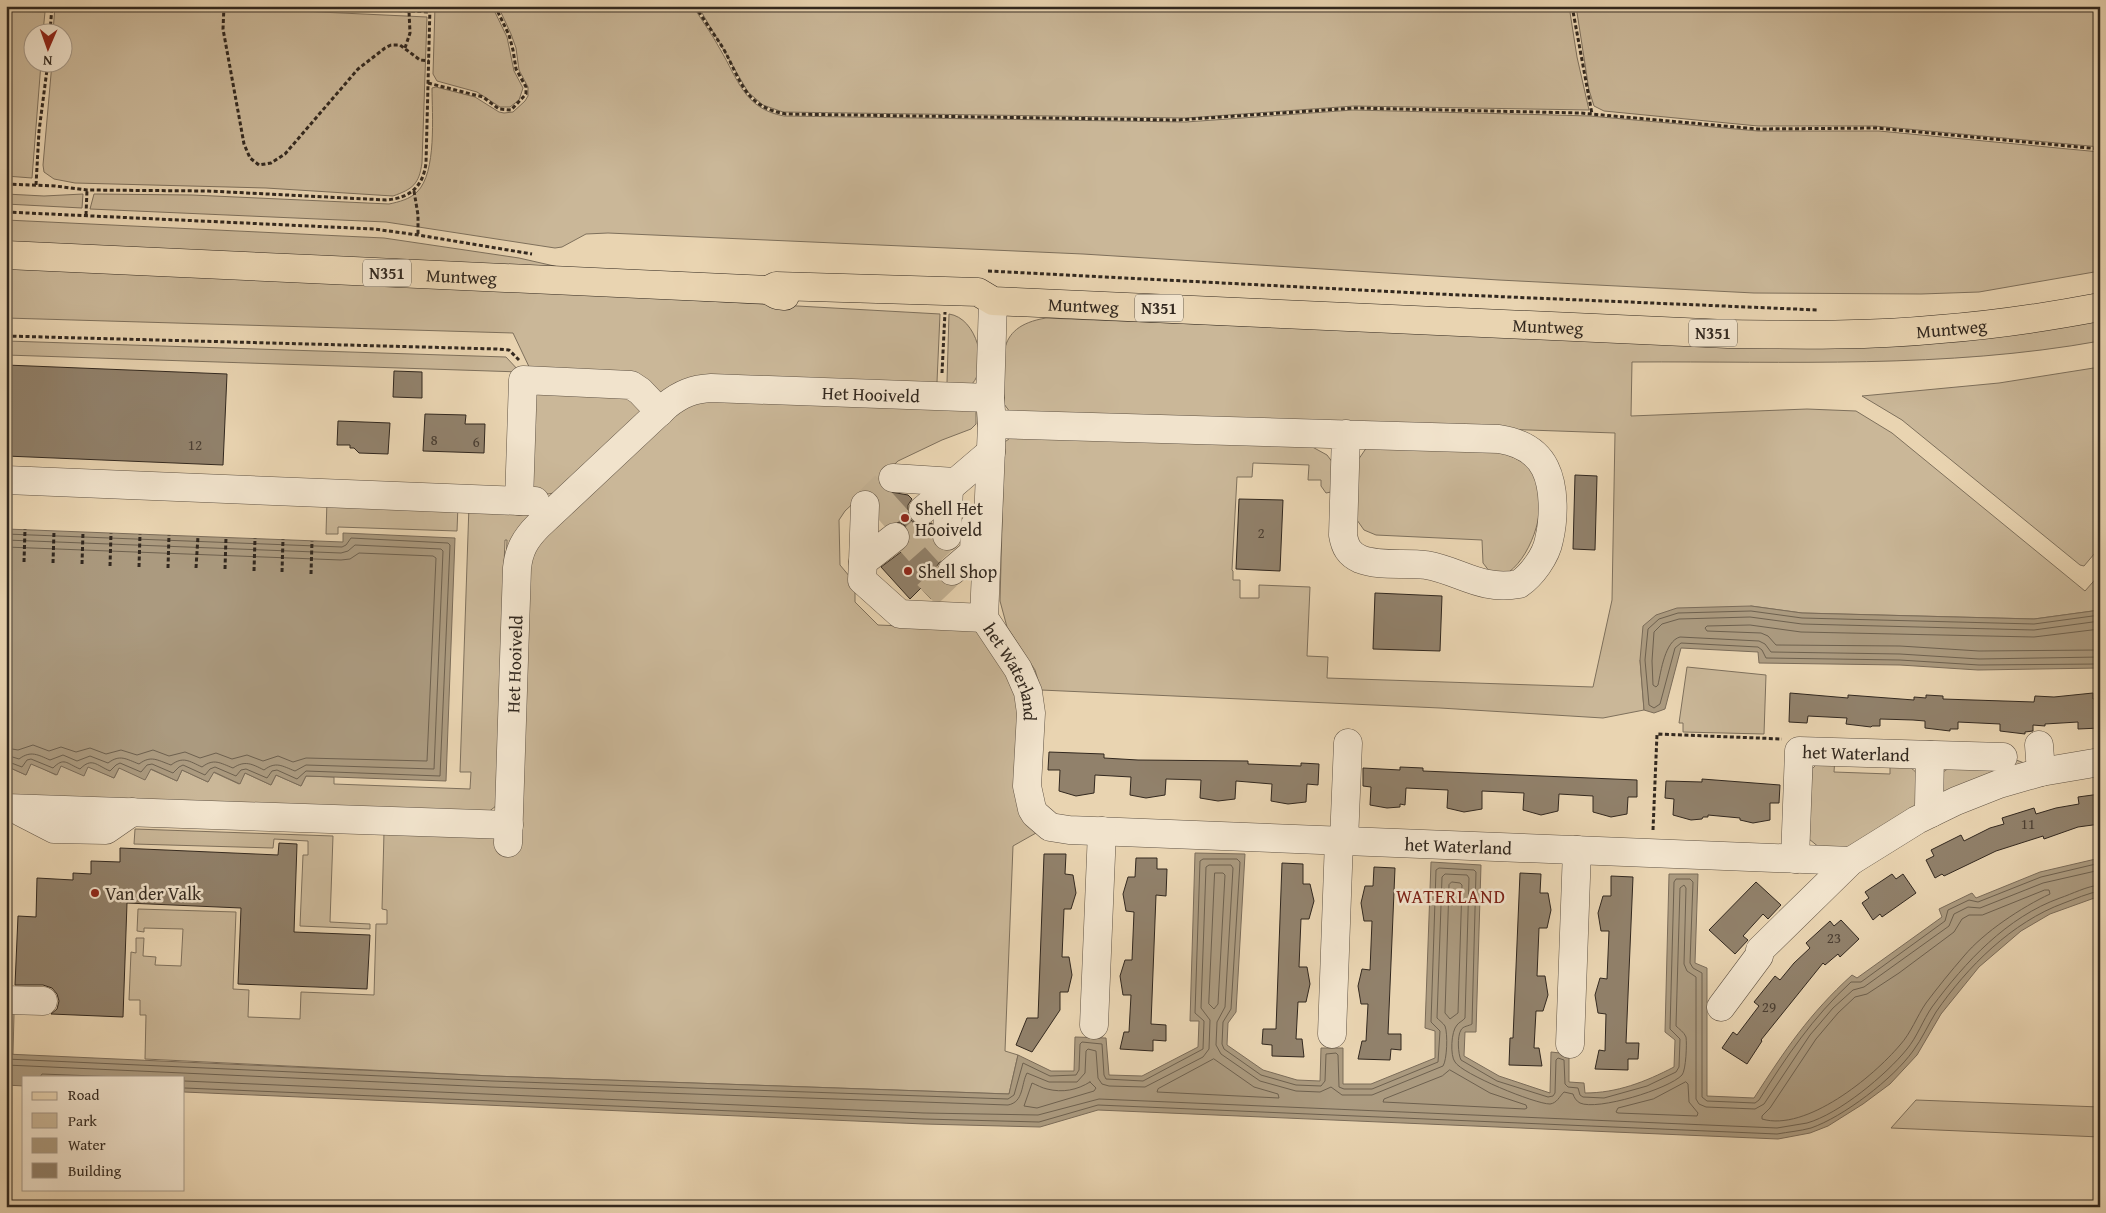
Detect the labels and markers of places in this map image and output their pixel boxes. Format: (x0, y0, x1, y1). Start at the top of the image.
place label: Shell Het Hooiveld (915, 495, 984, 543)
marker: Shell Het Hooiveld (899, 512, 911, 524)
place label: Shell Shop (918, 558, 997, 585)
marker: Shell Shop (902, 565, 914, 577)
place label: Van der Valk (105, 880, 202, 907)
marker: Van der Valk (89, 887, 101, 899)

